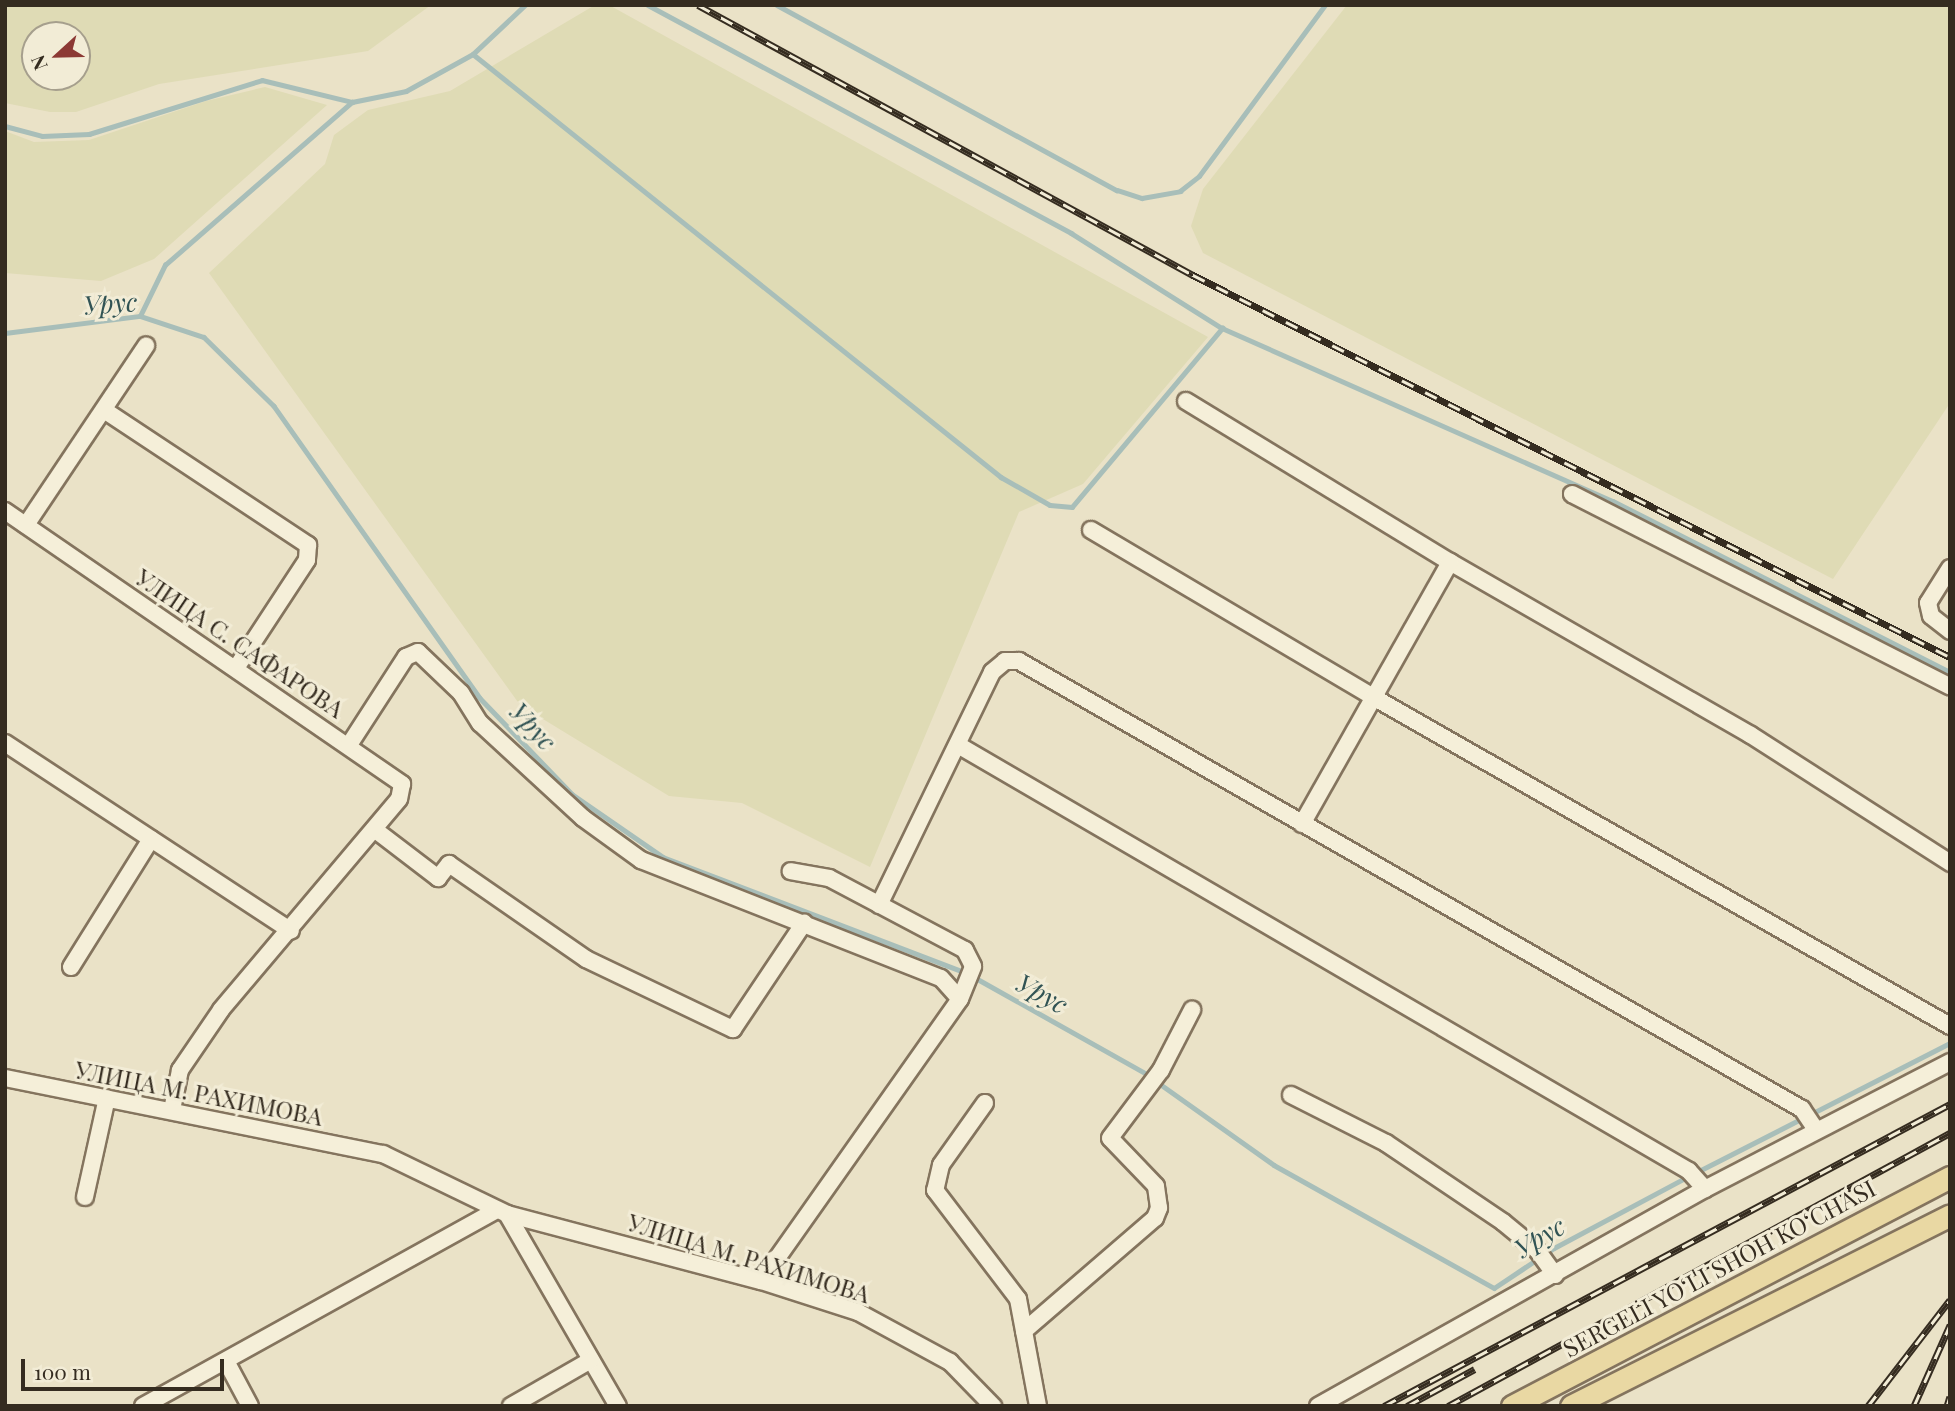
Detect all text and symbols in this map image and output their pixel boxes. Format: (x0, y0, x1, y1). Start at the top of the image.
north arrow (21, 21, 91, 91)
text: N (24, 52, 53, 74)
water label: Урус (82, 286, 138, 320)
street label: УЛИЦА С. САФАРОВА (130, 563, 350, 723)
water label: Урус (503, 696, 563, 756)
water label: Урус (1011, 966, 1073, 1020)
street label: УЛИЦА М. РАХИМОВА (73, 1055, 325, 1131)
street label: SERGELI YO‘LI SHOH KO‘CHASI (1558, 1173, 1880, 1363)
street label: УЛИЦА М. РАХИМОВА (624, 1207, 874, 1309)
water label: Урус (1508, 1210, 1570, 1264)
scale bar (24, 1344, 228, 1388)
text: 100 m (34, 1357, 91, 1385)

